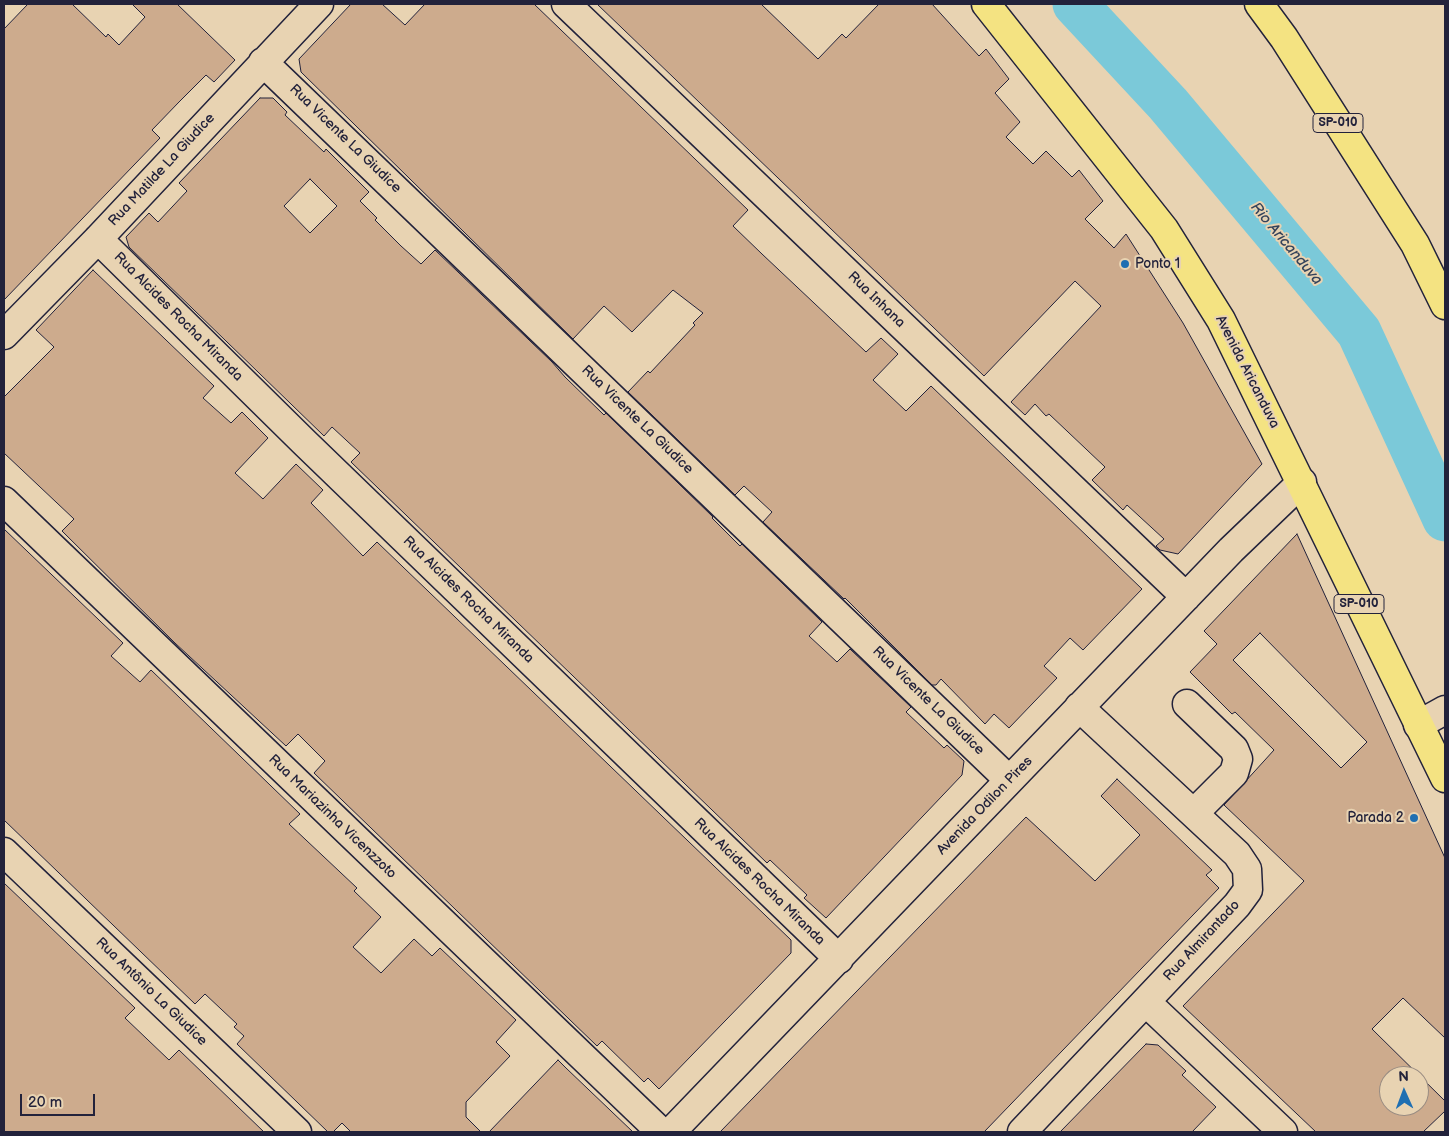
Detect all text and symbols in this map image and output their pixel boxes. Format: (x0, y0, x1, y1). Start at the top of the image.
street label: Rua Vicente La Giudice (286, 81, 404, 197)
street label: Rua Matilde La Giudice (105, 110, 219, 230)
road number: SP-010 (1313, 114, 1363, 132)
water label: Rio Aricanduva (1246, 199, 1326, 289)
street label: Rua Alcides Rocha Miranda (110, 249, 246, 385)
place label: Ponto 1 (1135, 256, 1180, 272)
marker: Ponto 1 (1119, 258, 1131, 270)
street label: Rua Inhana (844, 269, 908, 331)
street label: Avenida Aricanduva (1211, 313, 1283, 431)
street label: Rua Vicente La Giudice (578, 362, 696, 478)
street label: Rua Alcides Rocha Miranda (399, 533, 537, 667)
road number: SP-010 (1334, 594, 1384, 614)
street label: Rua Vicente La Giudice (869, 643, 987, 759)
street label: Rua Mariazinha Vicenzzoto (265, 751, 399, 883)
street label: Avenida Odilon Pires (934, 753, 1036, 859)
place label: Parada 2 (1347, 810, 1404, 826)
marker: Parada 2 (1408, 812, 1420, 824)
street label: Rua Alcides Rocha Miranda (690, 815, 828, 949)
street label: Rua Almirantado (1160, 897, 1244, 985)
street label: Rua Antônio La Giudice (92, 934, 210, 1050)
north arrow (1379, 1066, 1429, 1116)
text: N (1398, 1068, 1409, 1085)
scale bar (22, 1084, 98, 1116)
text: 20 m (28, 1093, 62, 1112)

